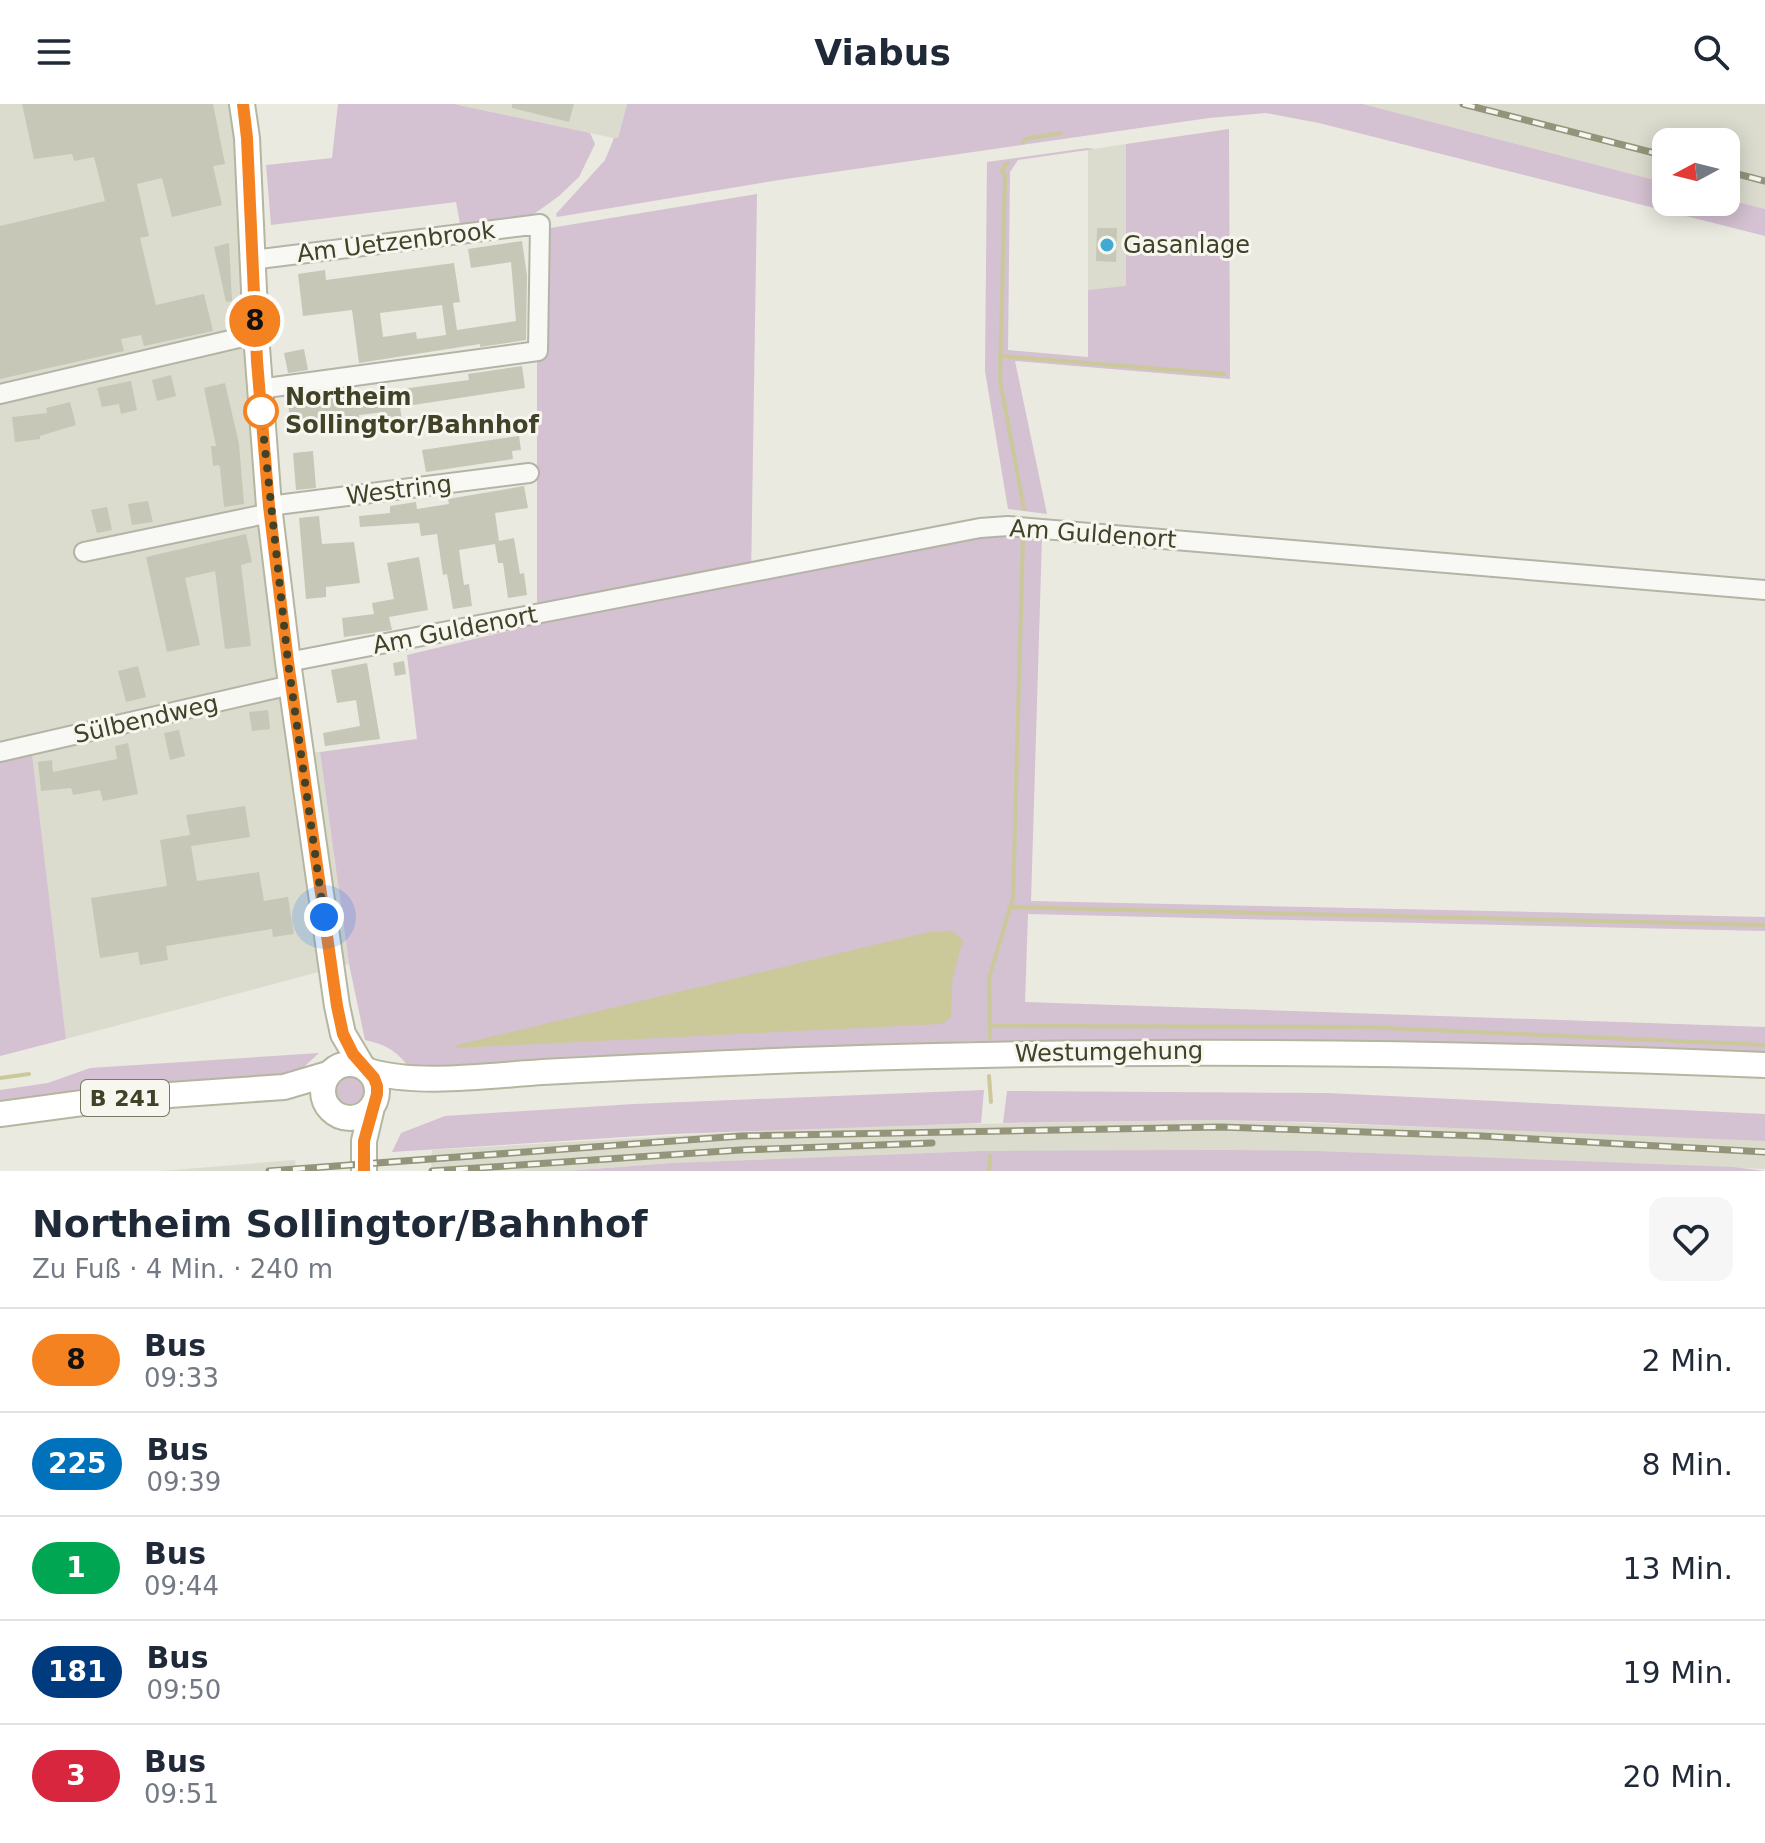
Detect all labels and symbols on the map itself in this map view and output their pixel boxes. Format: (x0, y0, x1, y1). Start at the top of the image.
north arrow (1652, 128, 1740, 216)
street label: Am Uetzenbrook (295, 216, 497, 268)
place label: Gasanlage (1123, 231, 1250, 259)
marker: Gasanlage (1098, 236, 1116, 254)
line badge: 8 (229, 295, 281, 347)
place label: Northeim Sollingtor/Bahnhof (285, 383, 540, 439)
marker: Northeim Sollingtor/Bahnhof (244, 394, 278, 428)
street label: Westring (345, 470, 453, 510)
street label: Am Guldenort (1009, 514, 1177, 554)
street label: Am Guldenort (370, 600, 540, 660)
street label: Sülbendweg (71, 689, 221, 749)
your location (304, 897, 344, 937)
street label: Westumgehung (1015, 1036, 1203, 1068)
road number: B 241 (81, 1080, 169, 1116)

